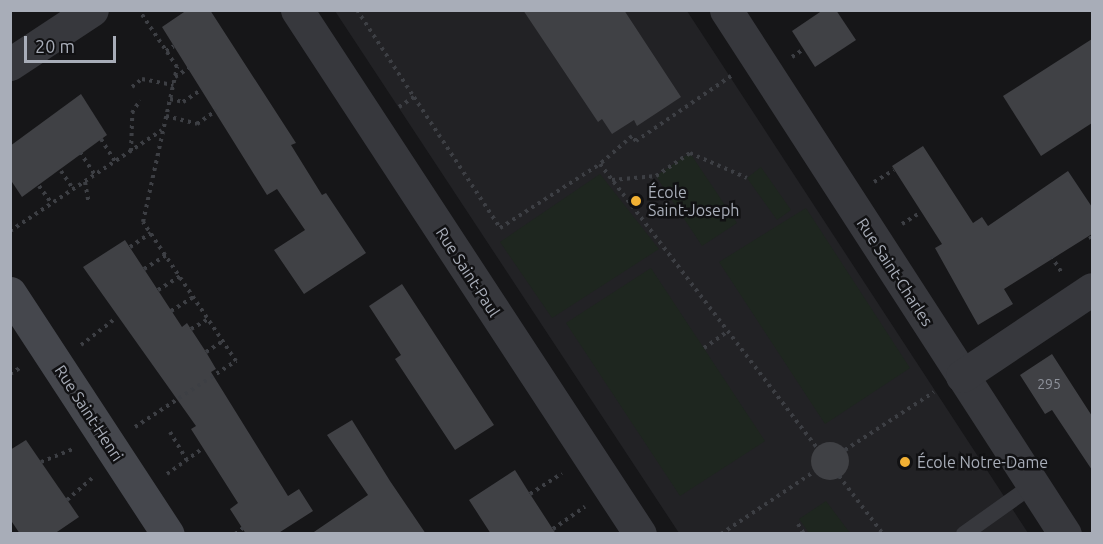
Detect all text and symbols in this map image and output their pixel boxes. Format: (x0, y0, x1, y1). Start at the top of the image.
scale bar (27, 24, 118, 62)
text: 20 m (35, 36, 75, 56)
place label: École Saint-Joseph (648, 182, 739, 220)
marker: École Saint-Joseph (629, 194, 643, 208)
street label: Rue Saint-Charles (853, 214, 937, 330)
street label: Rue Saint-Paul (432, 224, 504, 320)
street label: Rue Saint-Henri (51, 361, 127, 465)
house number: 295 (1037, 376, 1061, 392)
place label: École Notre-Dame (917, 452, 1048, 472)
marker: École Notre-Dame (898, 455, 912, 469)

